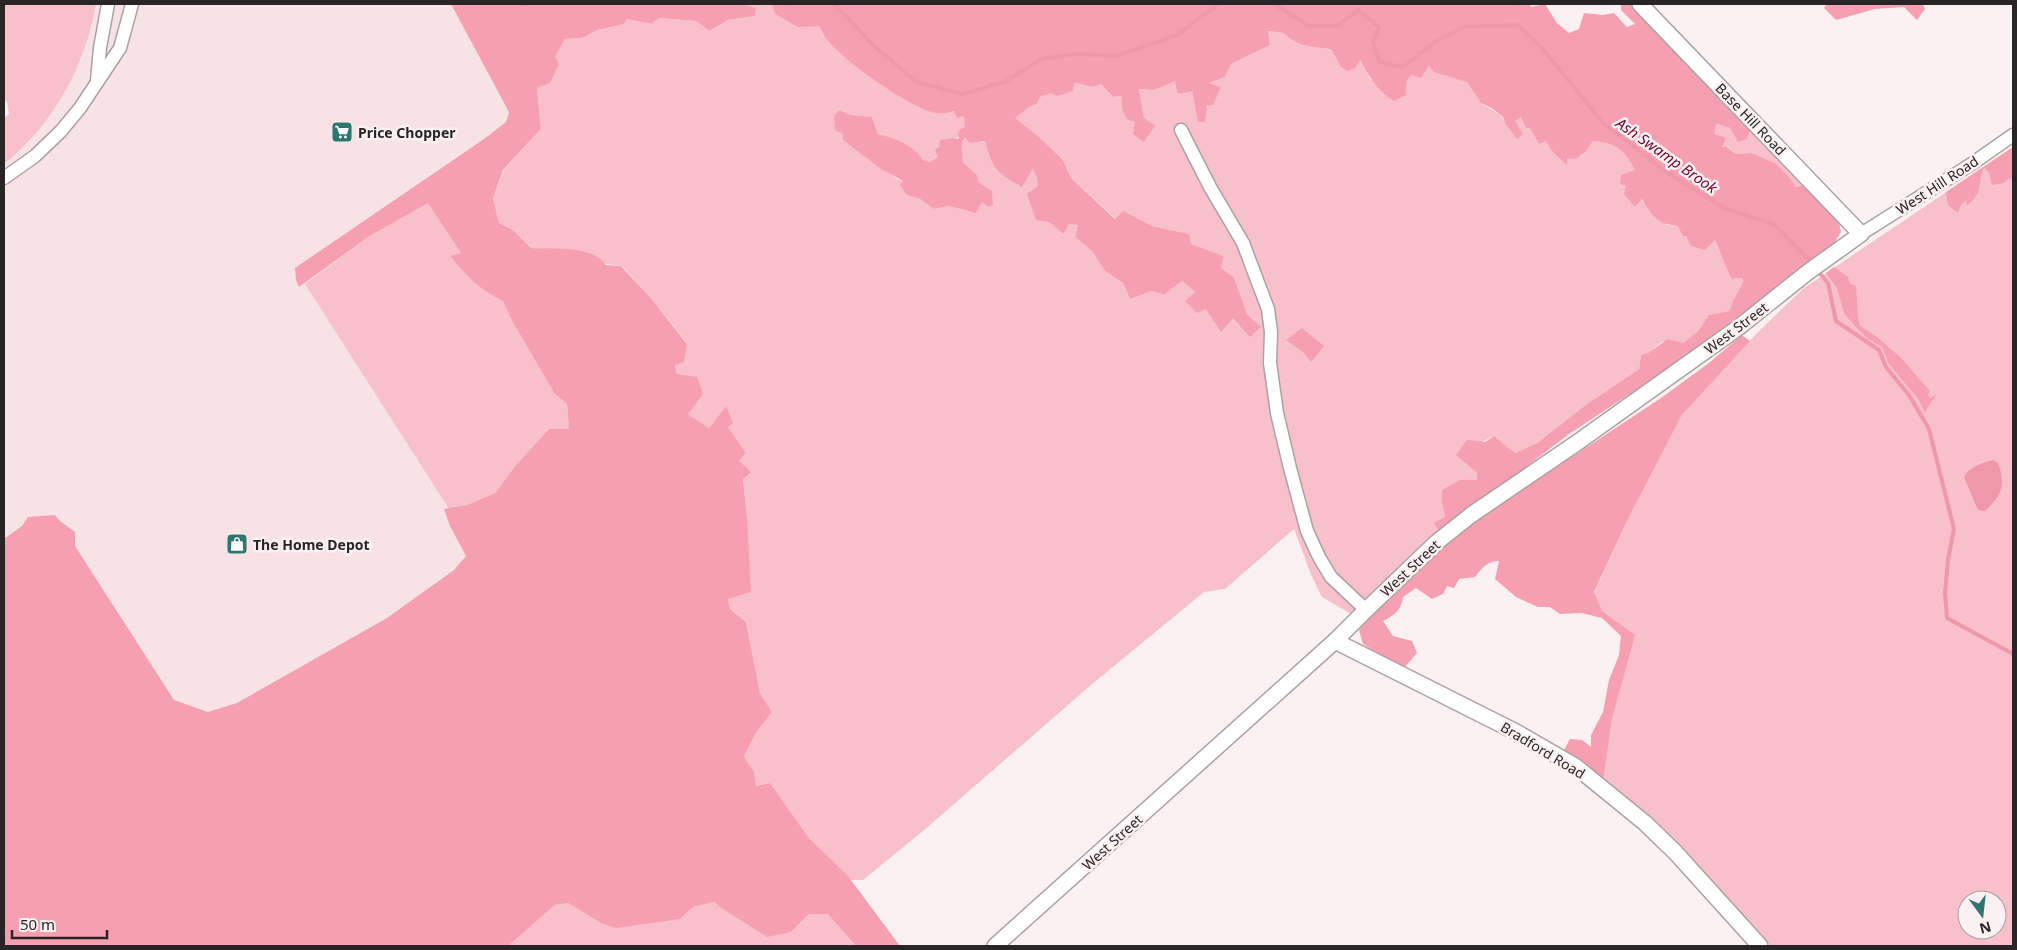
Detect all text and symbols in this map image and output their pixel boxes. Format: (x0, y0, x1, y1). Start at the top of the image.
street label: Base Hill Road (1712, 79, 1790, 159)
water label: Ash Swamp Brook (1612, 112, 1722, 198)
supermarket icon: Price Chopper (330, 120, 354, 144)
place label: Price Chopper (358, 123, 456, 142)
street label: West Hill Road (1892, 151, 1982, 219)
street label: West Street (1700, 298, 1772, 358)
shop icon: The Home Depot (225, 532, 249, 556)
place label: The Home Depot (253, 535, 370, 554)
street label: West Street (1376, 535, 1444, 601)
street label: Bradford Road (1497, 717, 1589, 783)
street label: West Street (1078, 810, 1146, 874)
north arrow (1957, 890, 2007, 940)
scale bar (12, 908, 108, 940)
text: 50 m (20, 914, 55, 934)
text: N (1978, 917, 1993, 939)

